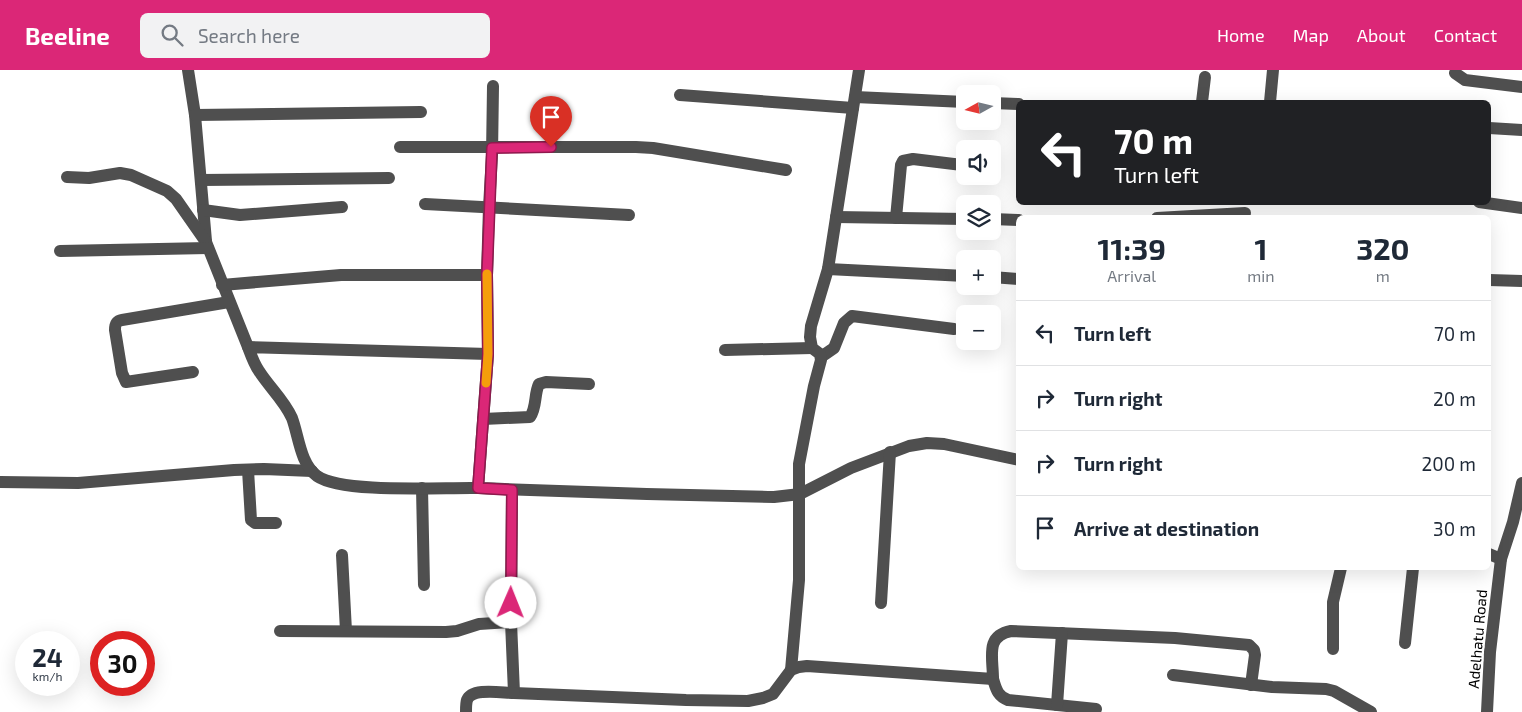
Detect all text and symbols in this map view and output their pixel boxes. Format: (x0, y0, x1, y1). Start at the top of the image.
search box (140, 13, 490, 58)
text: Beeline (25, 21, 110, 50)
icon: search (158, 21, 186, 49)
text: Search here (198, 24, 300, 47)
text: Home (1217, 24, 1265, 46)
text: Map (1293, 24, 1329, 46)
text: About (1357, 24, 1406, 46)
text: Contact (1434, 24, 1497, 46)
north arrow (956, 85, 1001, 130)
map controls (956, 85, 1001, 350)
pin (530, 96, 572, 147)
icon: arrive (537, 103, 565, 131)
text: 70 m (1114, 119, 1193, 161)
icon: left (1031, 120, 1096, 185)
button: sound (956, 140, 1001, 185)
text: Turn left (1114, 161, 1199, 187)
button: layers (956, 195, 1001, 240)
text: 11:39 (1098, 230, 1166, 266)
text: 1 (1255, 230, 1267, 266)
text: 320 (1356, 230, 1410, 266)
button: + (956, 250, 1001, 295)
text: Arrival (1107, 266, 1156, 285)
text: min (1247, 266, 1275, 285)
text: m (1376, 266, 1390, 285)
button: − (956, 305, 1001, 350)
icon: left (1031, 319, 1059, 347)
text: Turn left (1074, 322, 1151, 345)
text: 70 m (1434, 322, 1476, 345)
icon: right (1031, 384, 1059, 412)
text: Turn right (1074, 387, 1162, 410)
text: 20 m (1433, 387, 1476, 410)
icon: right (1031, 449, 1059, 477)
text: Turn right (1074, 452, 1162, 475)
text: 200 m (1422, 452, 1476, 475)
icon: arrive (1031, 514, 1059, 542)
text: Arrive at destination (1074, 517, 1259, 540)
text: 30 m (1433, 517, 1476, 540)
position arrow (484, 576, 536, 628)
street label: Adelhatu Road (1464, 589, 1490, 689)
speed limit sign: 30 (90, 631, 155, 696)
text: 24 (32, 642, 63, 672)
text: km/h (33, 669, 62, 683)

